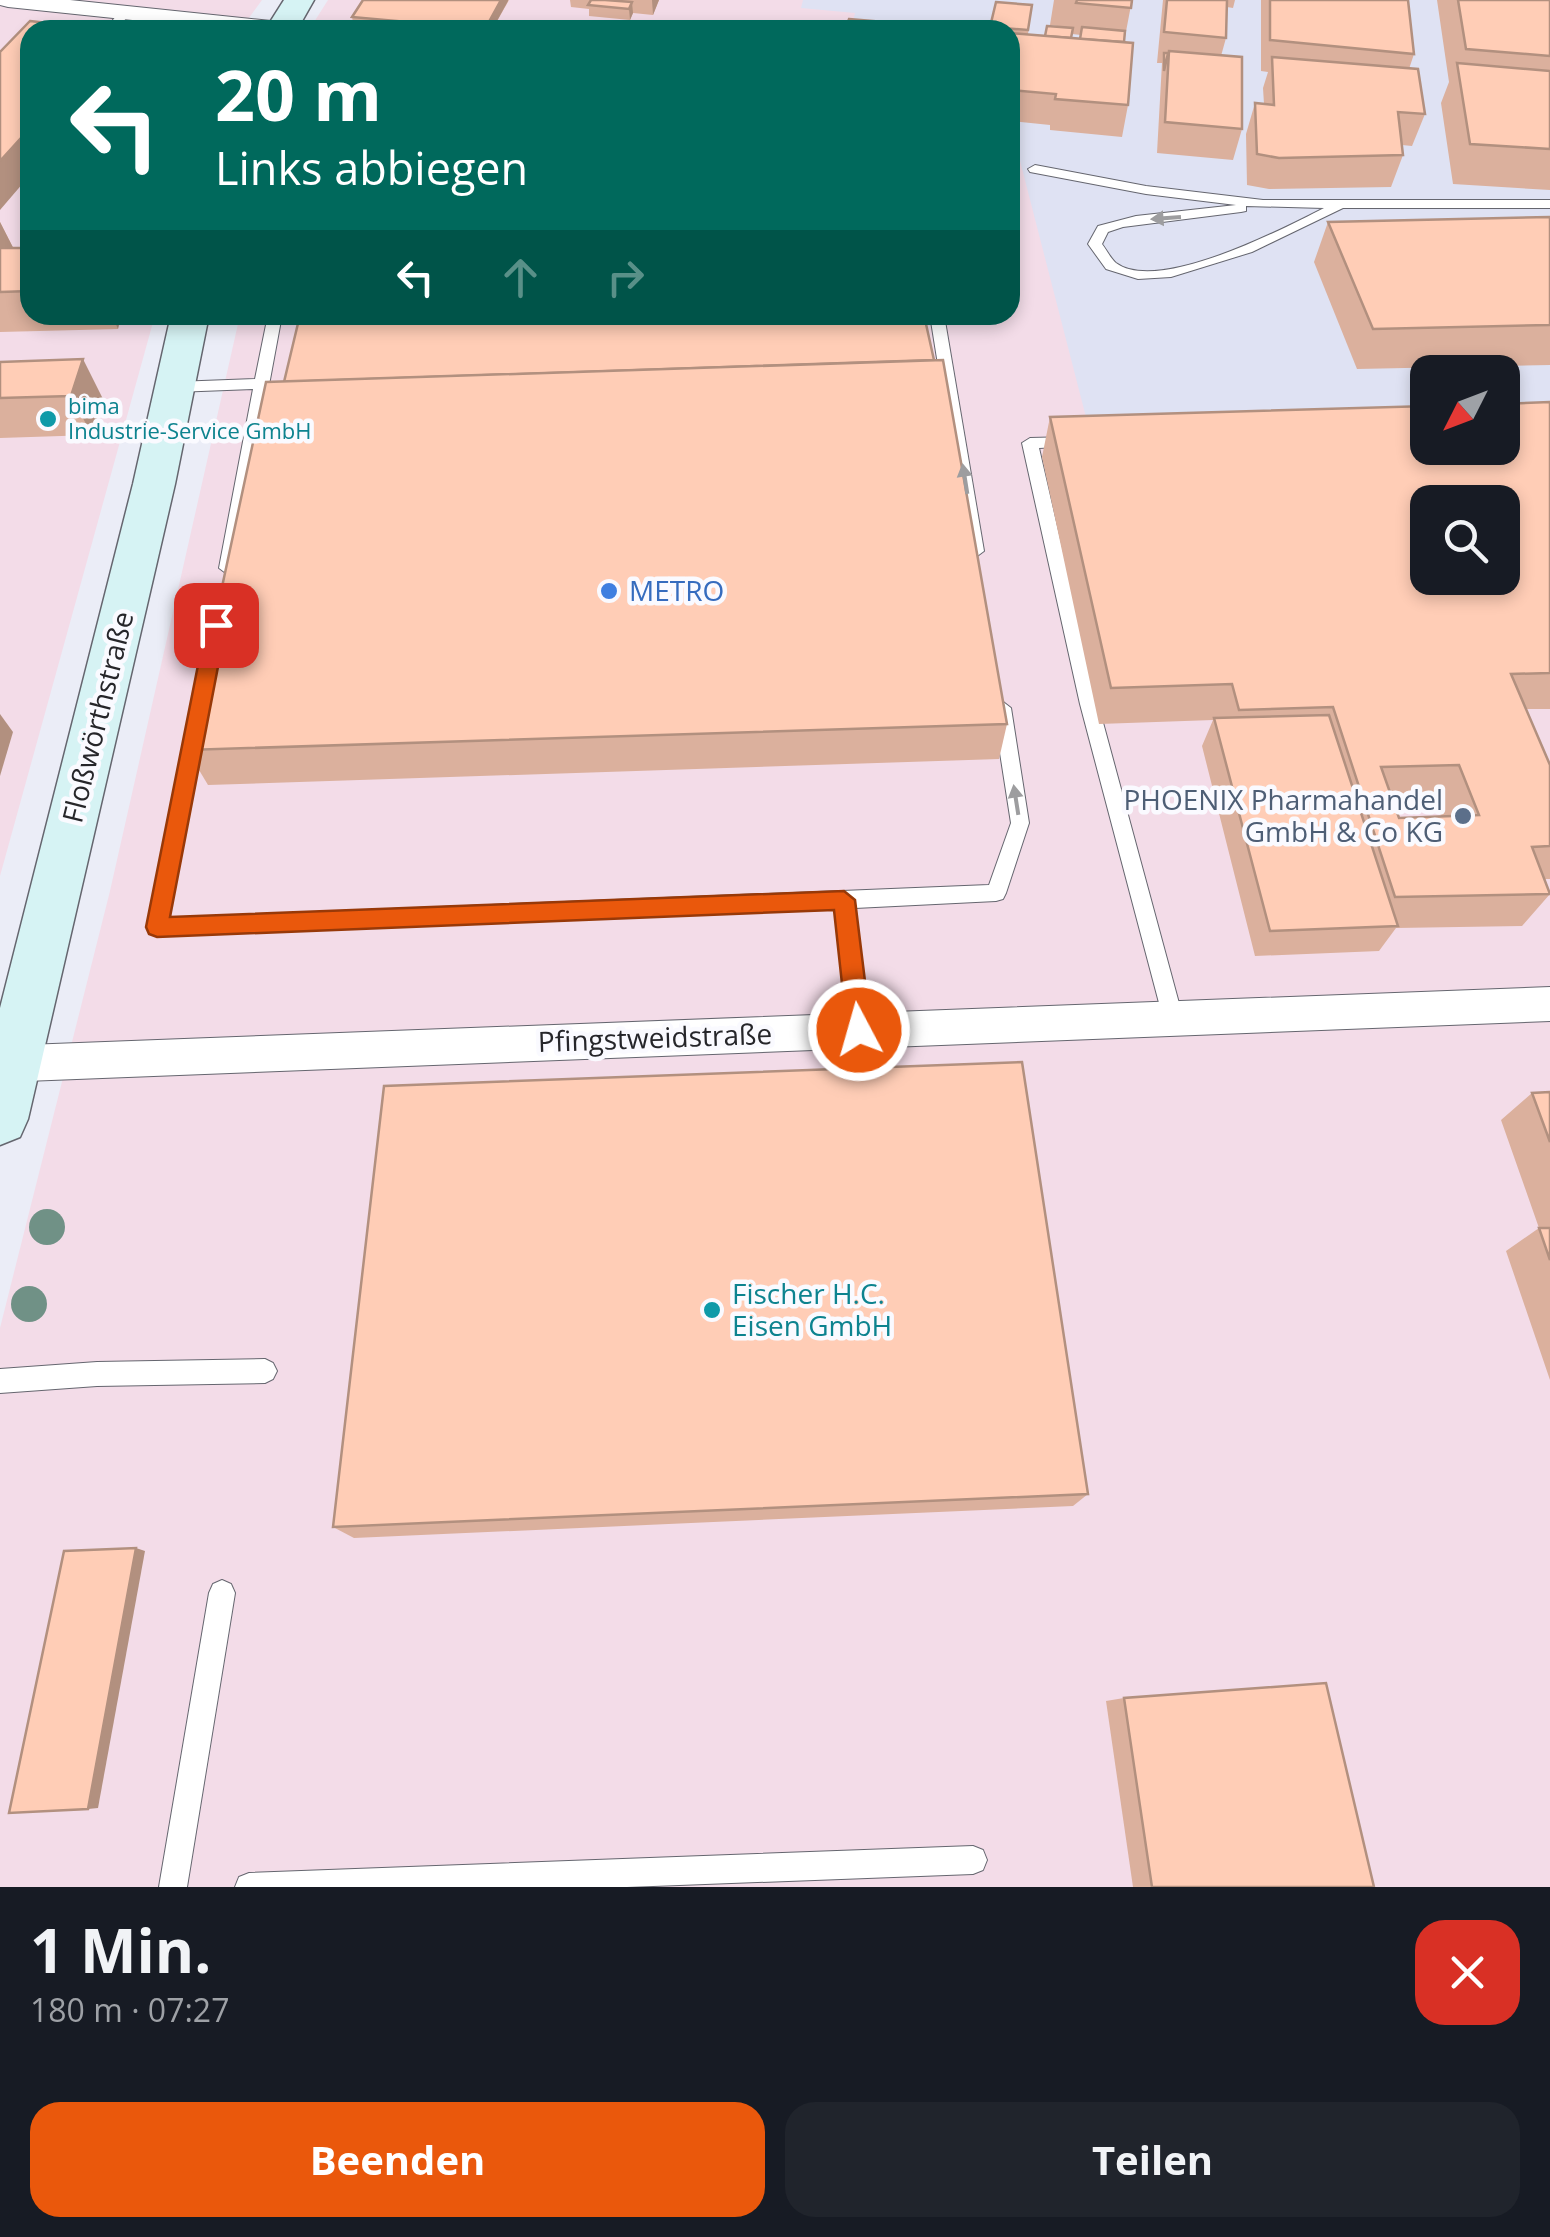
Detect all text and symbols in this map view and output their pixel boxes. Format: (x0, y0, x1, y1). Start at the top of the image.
text: 20 m (215, 46, 382, 142)
icon: left (50, 60, 180, 190)
text: Links abbiegen (215, 137, 528, 198)
one-way arrow (1150, 210, 1182, 226)
icon: left (388, 250, 443, 305)
icon: ahead (493, 250, 548, 305)
icon: right (598, 250, 653, 305)
north arrow (1410, 355, 1520, 465)
map controls (1410, 355, 1520, 595)
place label: bima Industrie-Service GmbH (68, 390, 312, 445)
marker: bima Industrie-Service GmbH (37, 408, 59, 430)
one-way arrow (957, 463, 972, 494)
button: search (1410, 485, 1520, 595)
place label: METRO (629, 571, 724, 609)
marker: METRO (598, 580, 620, 602)
pin (174, 583, 259, 668)
icon: arrive (189, 598, 244, 653)
street label: Floßwörthstraße (52, 607, 142, 826)
place label: PHOENIX Pharmahandel GmbH & Co KG (1124, 780, 1443, 850)
one-way arrow (1008, 784, 1024, 815)
marker: PHOENIX Pharmahandel GmbH & Co KG (1452, 805, 1474, 827)
position arrow (807, 978, 911, 1082)
street label: Pfingstweidstraße (537, 1014, 773, 1060)
place label: Fischer H.C. Eisen GmbH (732, 1274, 892, 1344)
marker: Fischer H.C. Eisen GmbH (701, 1299, 723, 1321)
text: 1 Min. (30, 1909, 211, 1991)
button: close (1415, 1920, 1520, 2025)
text: 180 m · 07:27 (30, 1988, 229, 2031)
button: Beenden (30, 2102, 765, 2217)
button: Teilen (785, 2102, 1520, 2217)

